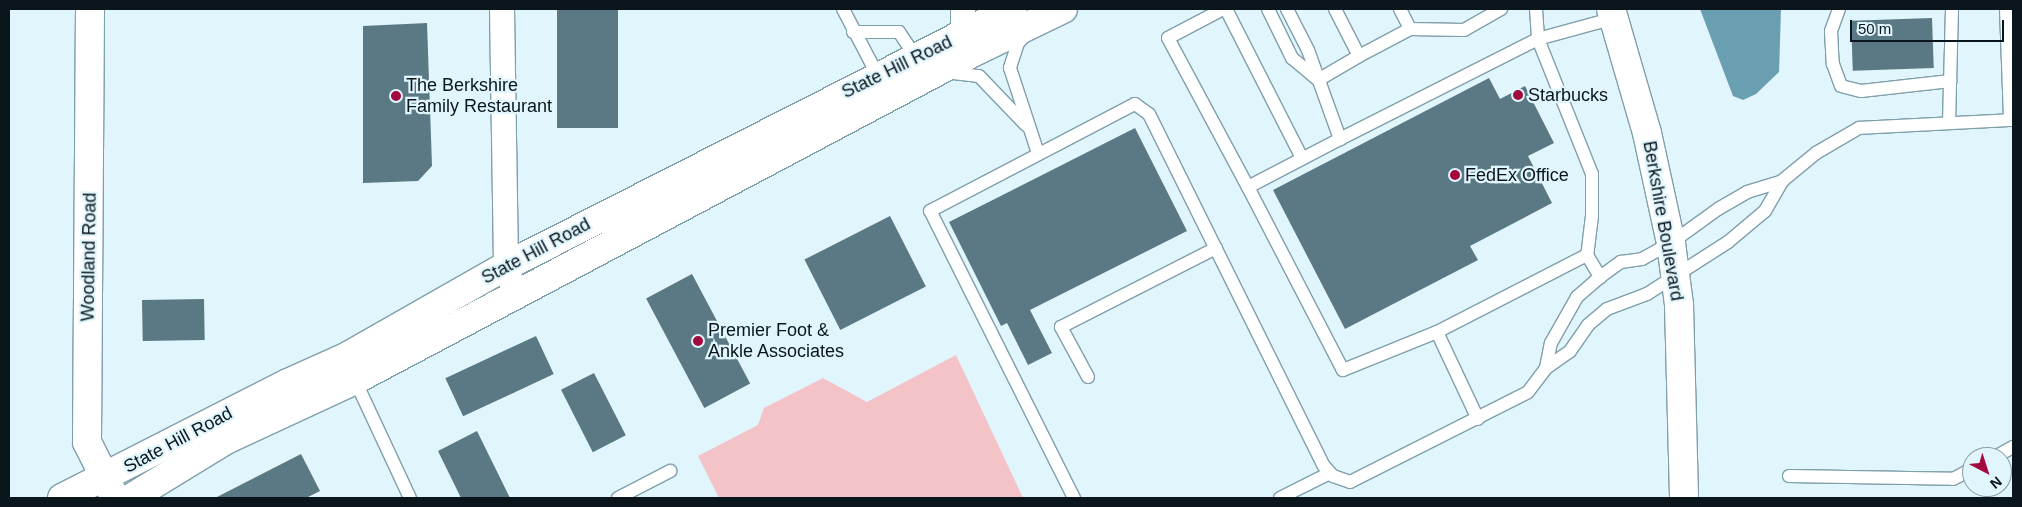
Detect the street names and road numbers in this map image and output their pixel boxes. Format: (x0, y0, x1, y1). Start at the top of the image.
street label: State Hill Road (838, 31, 956, 103)
street label: Berkshire Boulevard (1638, 139, 1688, 303)
street label: Woodland Road (77, 192, 101, 322)
street label: State Hill Road (478, 213, 594, 289)
street label: State Hill Road (120, 402, 236, 478)

